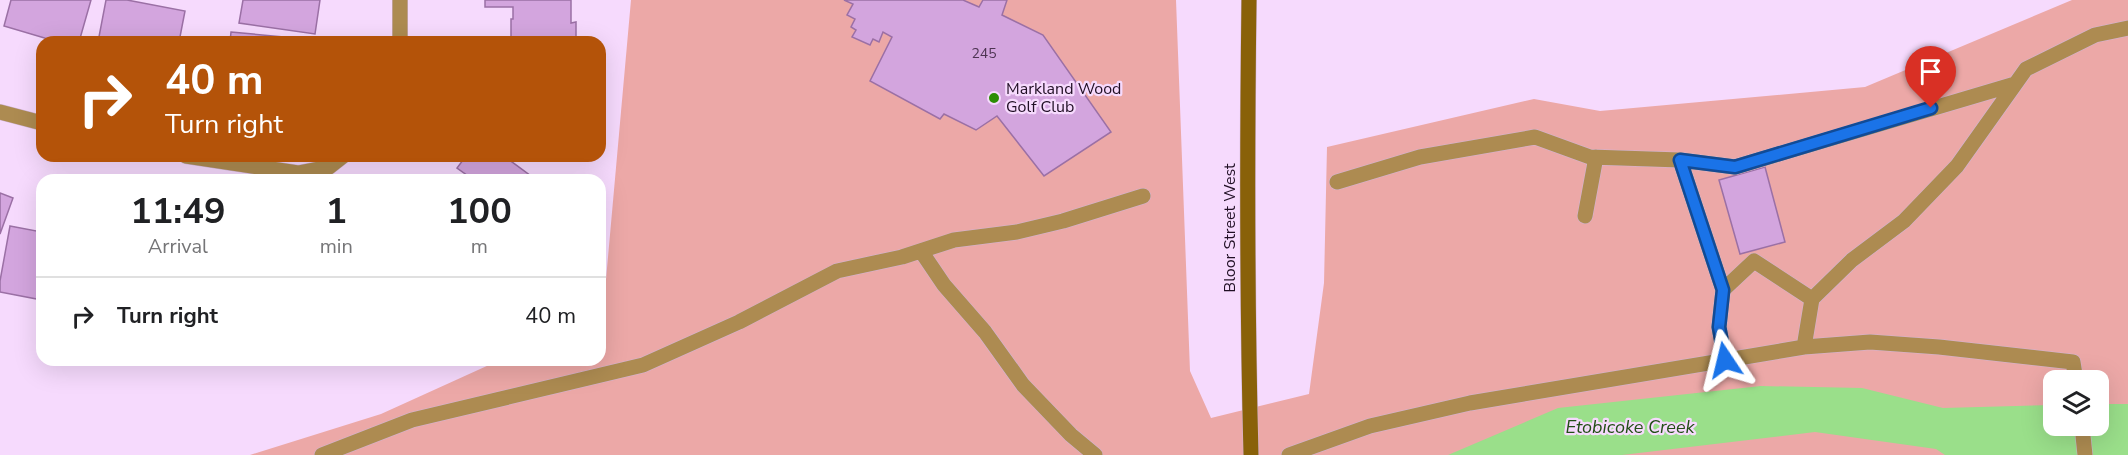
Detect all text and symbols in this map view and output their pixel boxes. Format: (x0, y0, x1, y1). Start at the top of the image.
house number: 245 (971, 44, 997, 63)
pin (1905, 46, 1956, 108)
text: 40 m (165, 52, 264, 109)
icon: arrive (1914, 55, 1947, 88)
icon: right (66, 60, 144, 138)
place label: Markland Wood Golf Club (1006, 78, 1121, 118)
marker: Markland Wood Golf Club (987, 91, 1001, 105)
text: Turn right (165, 106, 283, 143)
street label: Bloor Street West (1219, 163, 1241, 293)
text: 11:49 (130, 187, 226, 236)
text: 1 (325, 187, 347, 236)
text: 100 (447, 187, 512, 236)
text: Arrival (148, 233, 208, 260)
text: min (320, 233, 353, 260)
text: m (471, 233, 488, 260)
icon: right (66, 300, 99, 333)
text: Turn right (117, 301, 218, 331)
text: 40 m (525, 301, 576, 331)
position arrow (1693, 328, 1757, 392)
map controls (2043, 370, 2109, 436)
button: layers (2043, 370, 2109, 436)
water label: Etobicoke Creek (1565, 415, 1696, 439)

